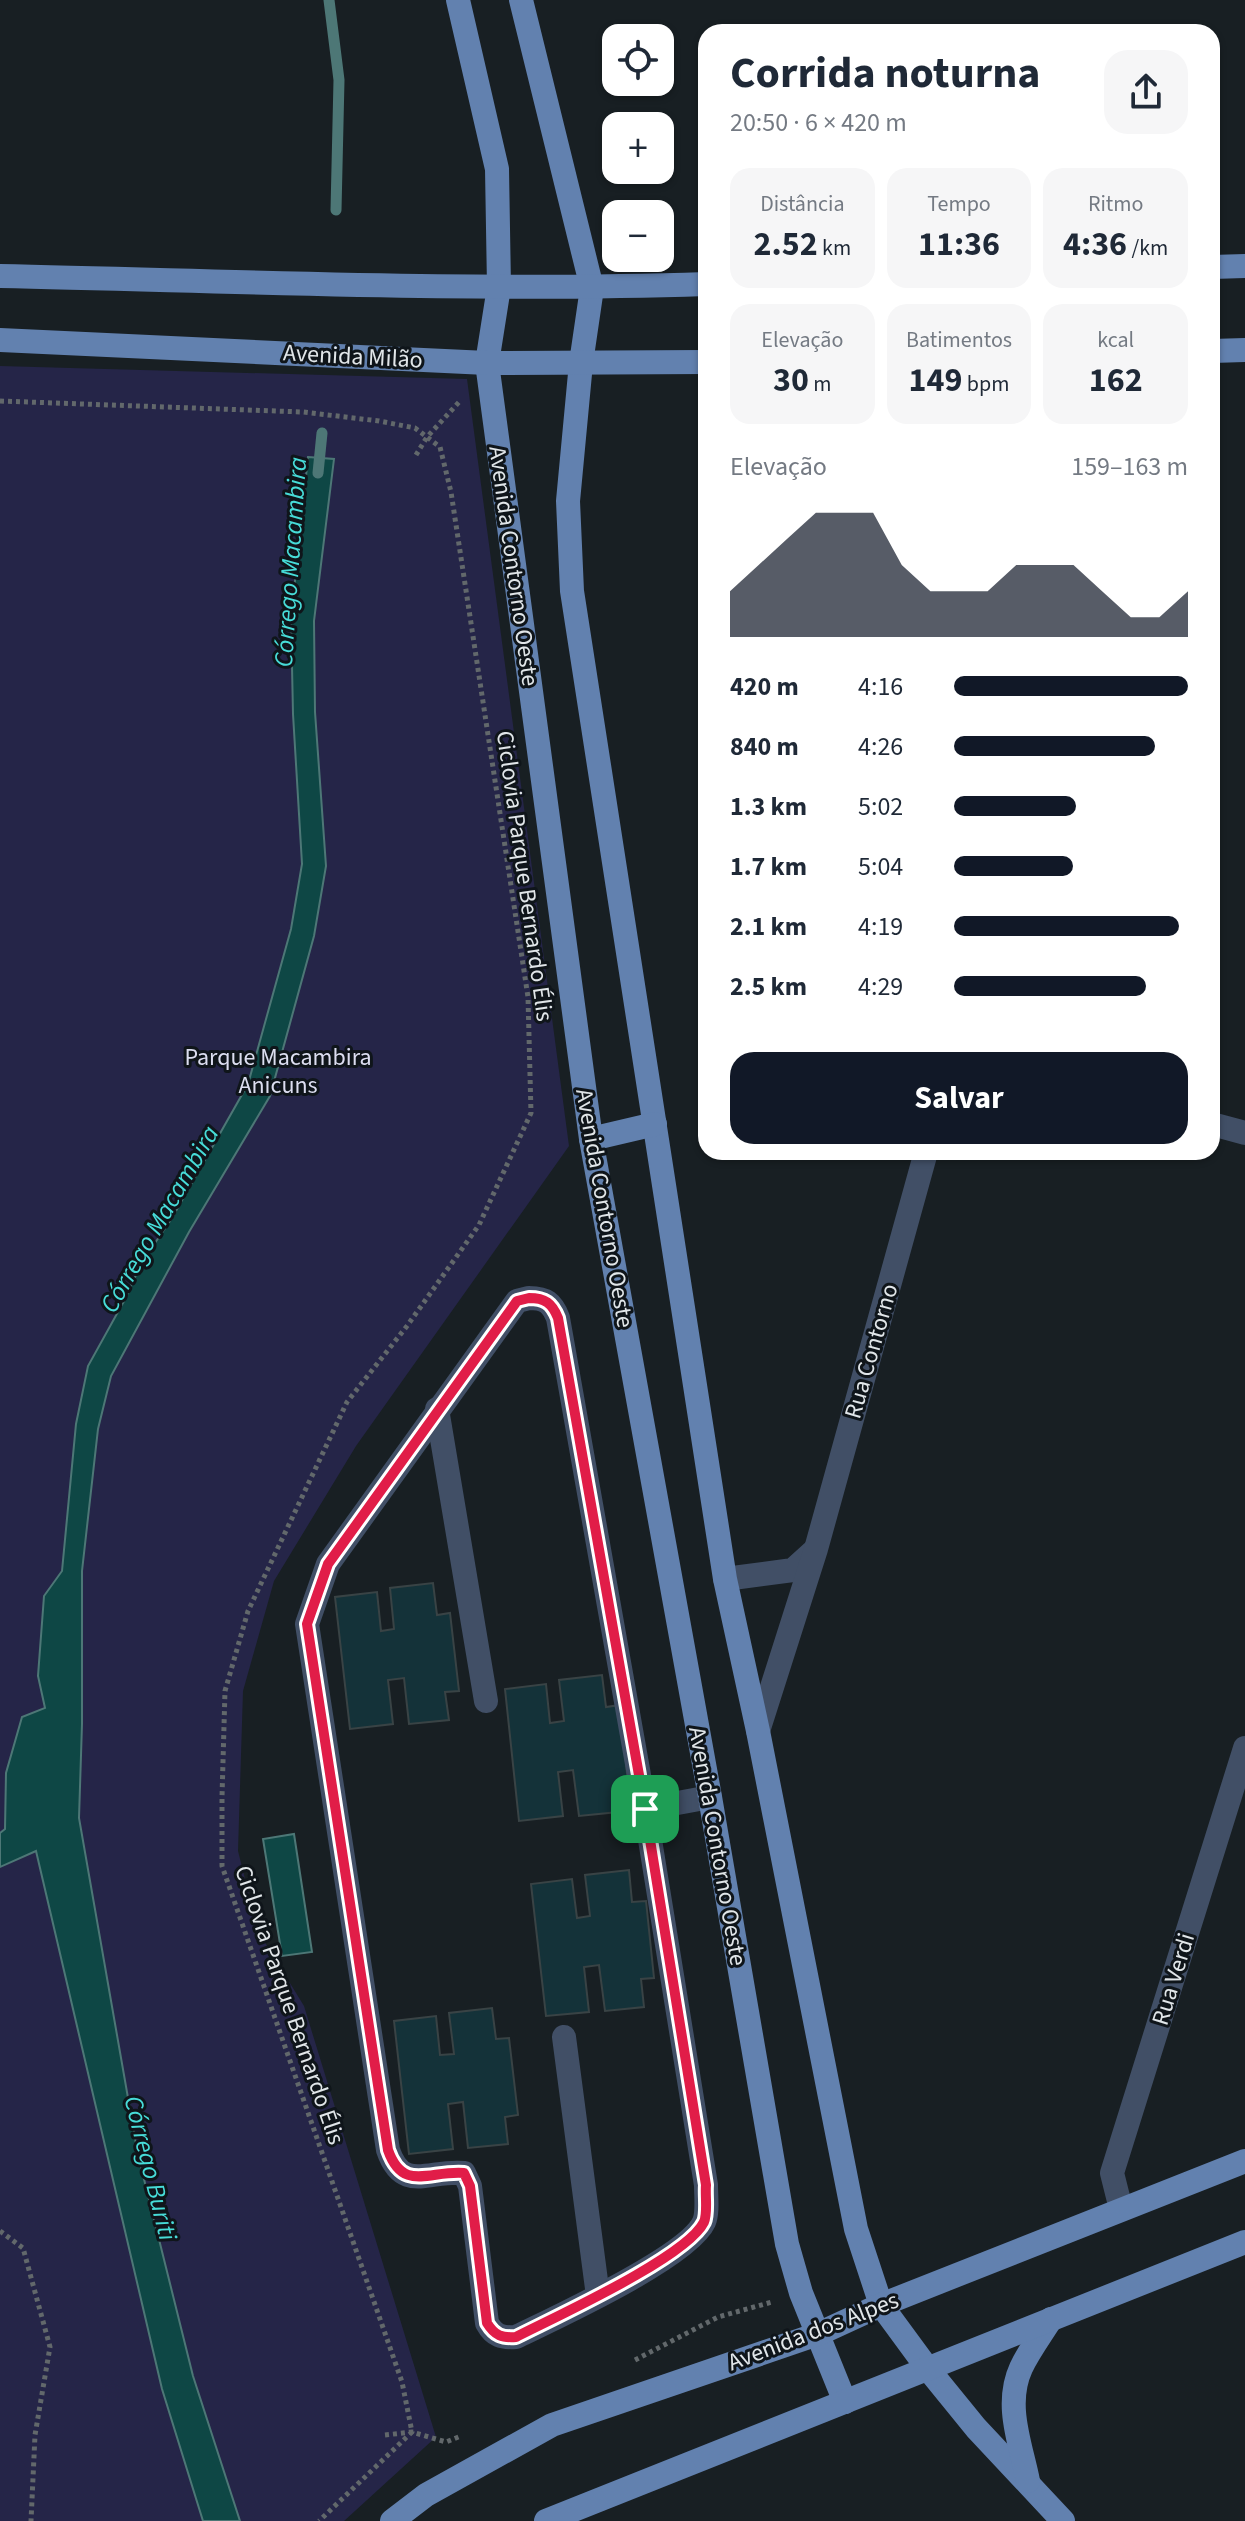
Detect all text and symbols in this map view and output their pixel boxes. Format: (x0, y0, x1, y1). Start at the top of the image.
map controls (602, 24, 674, 272)
button: locate (602, 24, 674, 96)
text: Corrida noturna (730, 42, 1041, 105)
button: share (1104, 50, 1188, 134)
text: 20:50 · 6 × 420 m (730, 104, 907, 141)
button: + (602, 112, 674, 184)
text: Distância (760, 188, 845, 220)
text: Tempo (927, 188, 991, 220)
text: Ritmo (1088, 188, 1143, 220)
button: − (602, 200, 674, 272)
text: 2.52 (754, 220, 818, 269)
text: 11:36 (918, 220, 1000, 269)
text: 4:36 (1063, 220, 1127, 269)
text: km (818, 232, 851, 264)
text: /km (1127, 232, 1168, 264)
text: Elevação (761, 324, 843, 356)
text: Batimentos (906, 324, 1012, 356)
text: kcal (1097, 324, 1134, 356)
street label: Avenida Milão (282, 335, 424, 378)
text: 30 (773, 356, 809, 405)
text: 149 (909, 356, 962, 405)
text: 162 (1089, 356, 1143, 405)
text: m (809, 368, 832, 400)
text: bpm (962, 368, 1009, 400)
street label: Avenida Contorno Oeste (479, 444, 548, 688)
text: Elevação (730, 448, 827, 485)
text: 159–163 m (1071, 448, 1188, 485)
water label: Córrego Macambira (265, 456, 316, 668)
text: 420 m (730, 668, 799, 705)
text: 4:16 (858, 668, 903, 705)
text: 840 m (730, 728, 799, 765)
text: 4:26 (858, 728, 903, 765)
street label: Ciclovia Parque Bernardo Élis (487, 729, 562, 1024)
text: 1.3 km (730, 788, 807, 825)
text: 5:02 (858, 788, 903, 825)
text: 1.7 km (730, 848, 807, 885)
text: 5:04 (858, 848, 903, 885)
text: 2.1 km (730, 908, 807, 945)
text: 4:19 (858, 908, 903, 945)
text: 2.5 km (730, 968, 807, 1005)
text: 4:29 (858, 968, 903, 1005)
park label: Parque Macambira Anicuns (184, 1040, 372, 1103)
button: Salvar (730, 1052, 1188, 1144)
street label: Avenida Contorno Oeste (566, 1086, 643, 1330)
water label: Córrego Macambira (91, 1119, 228, 1320)
street label: Rua Contorno (836, 1280, 907, 1423)
street label: Avenida Contorno Oeste (679, 1724, 756, 1968)
pin (611, 1775, 679, 1843)
icon: arrive (623, 1787, 667, 1831)
street label: Ciclovia Parque Bernardo Élis (225, 1861, 354, 2149)
street label: Rua Verdi (1143, 1929, 1204, 2030)
water label: Córrego Buriti (115, 2092, 187, 2245)
street label: Avenida dos Alpes (723, 2283, 904, 2380)

